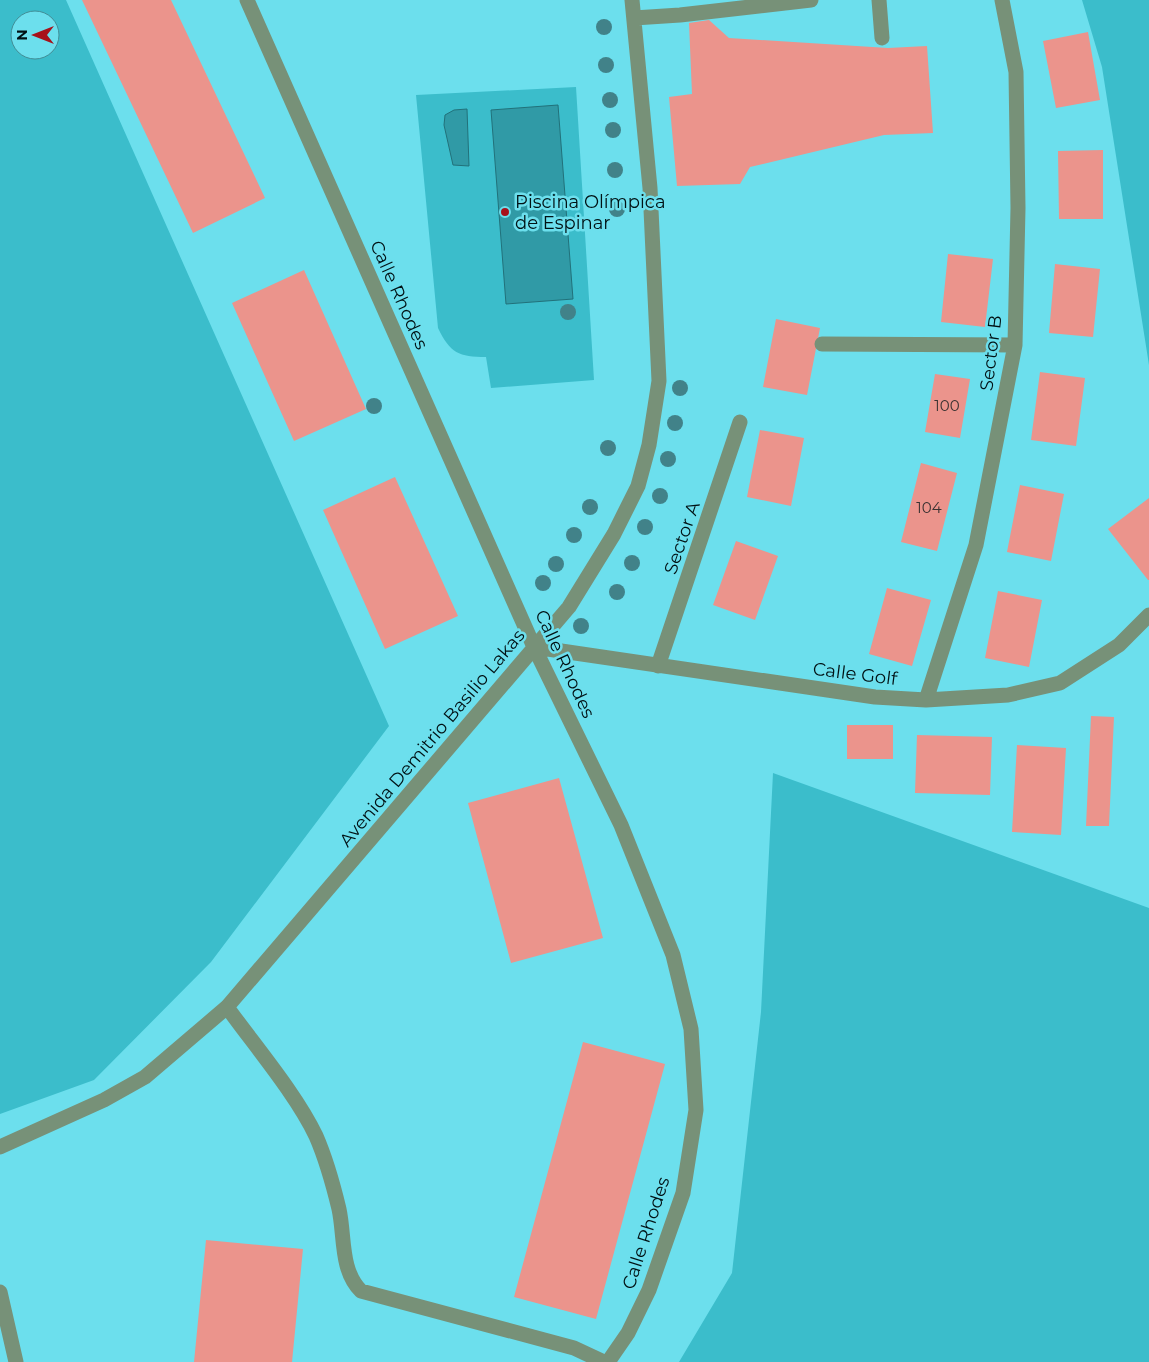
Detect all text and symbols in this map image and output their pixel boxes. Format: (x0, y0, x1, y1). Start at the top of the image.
north arrow (10, 10, 60, 60)
text: N (13, 29, 31, 41)
place label: Piscina Olímpica de Espinar (515, 191, 666, 234)
marker: Piscina Olímpica de Espinar (499, 206, 511, 218)
street label: Calle Rhodes (365, 237, 433, 353)
street label: Sector B (975, 314, 1007, 392)
house number: 100 (934, 396, 960, 415)
house number: 104 (916, 498, 942, 517)
street label: Sector A (659, 499, 705, 577)
street label: Calle Rhodes (530, 606, 600, 722)
street label: Avenida Demitrio Basilio Lakas (335, 625, 530, 851)
street label: Calle Golf (812, 658, 899, 690)
street label: Calle Rhodes (617, 1174, 675, 1292)

